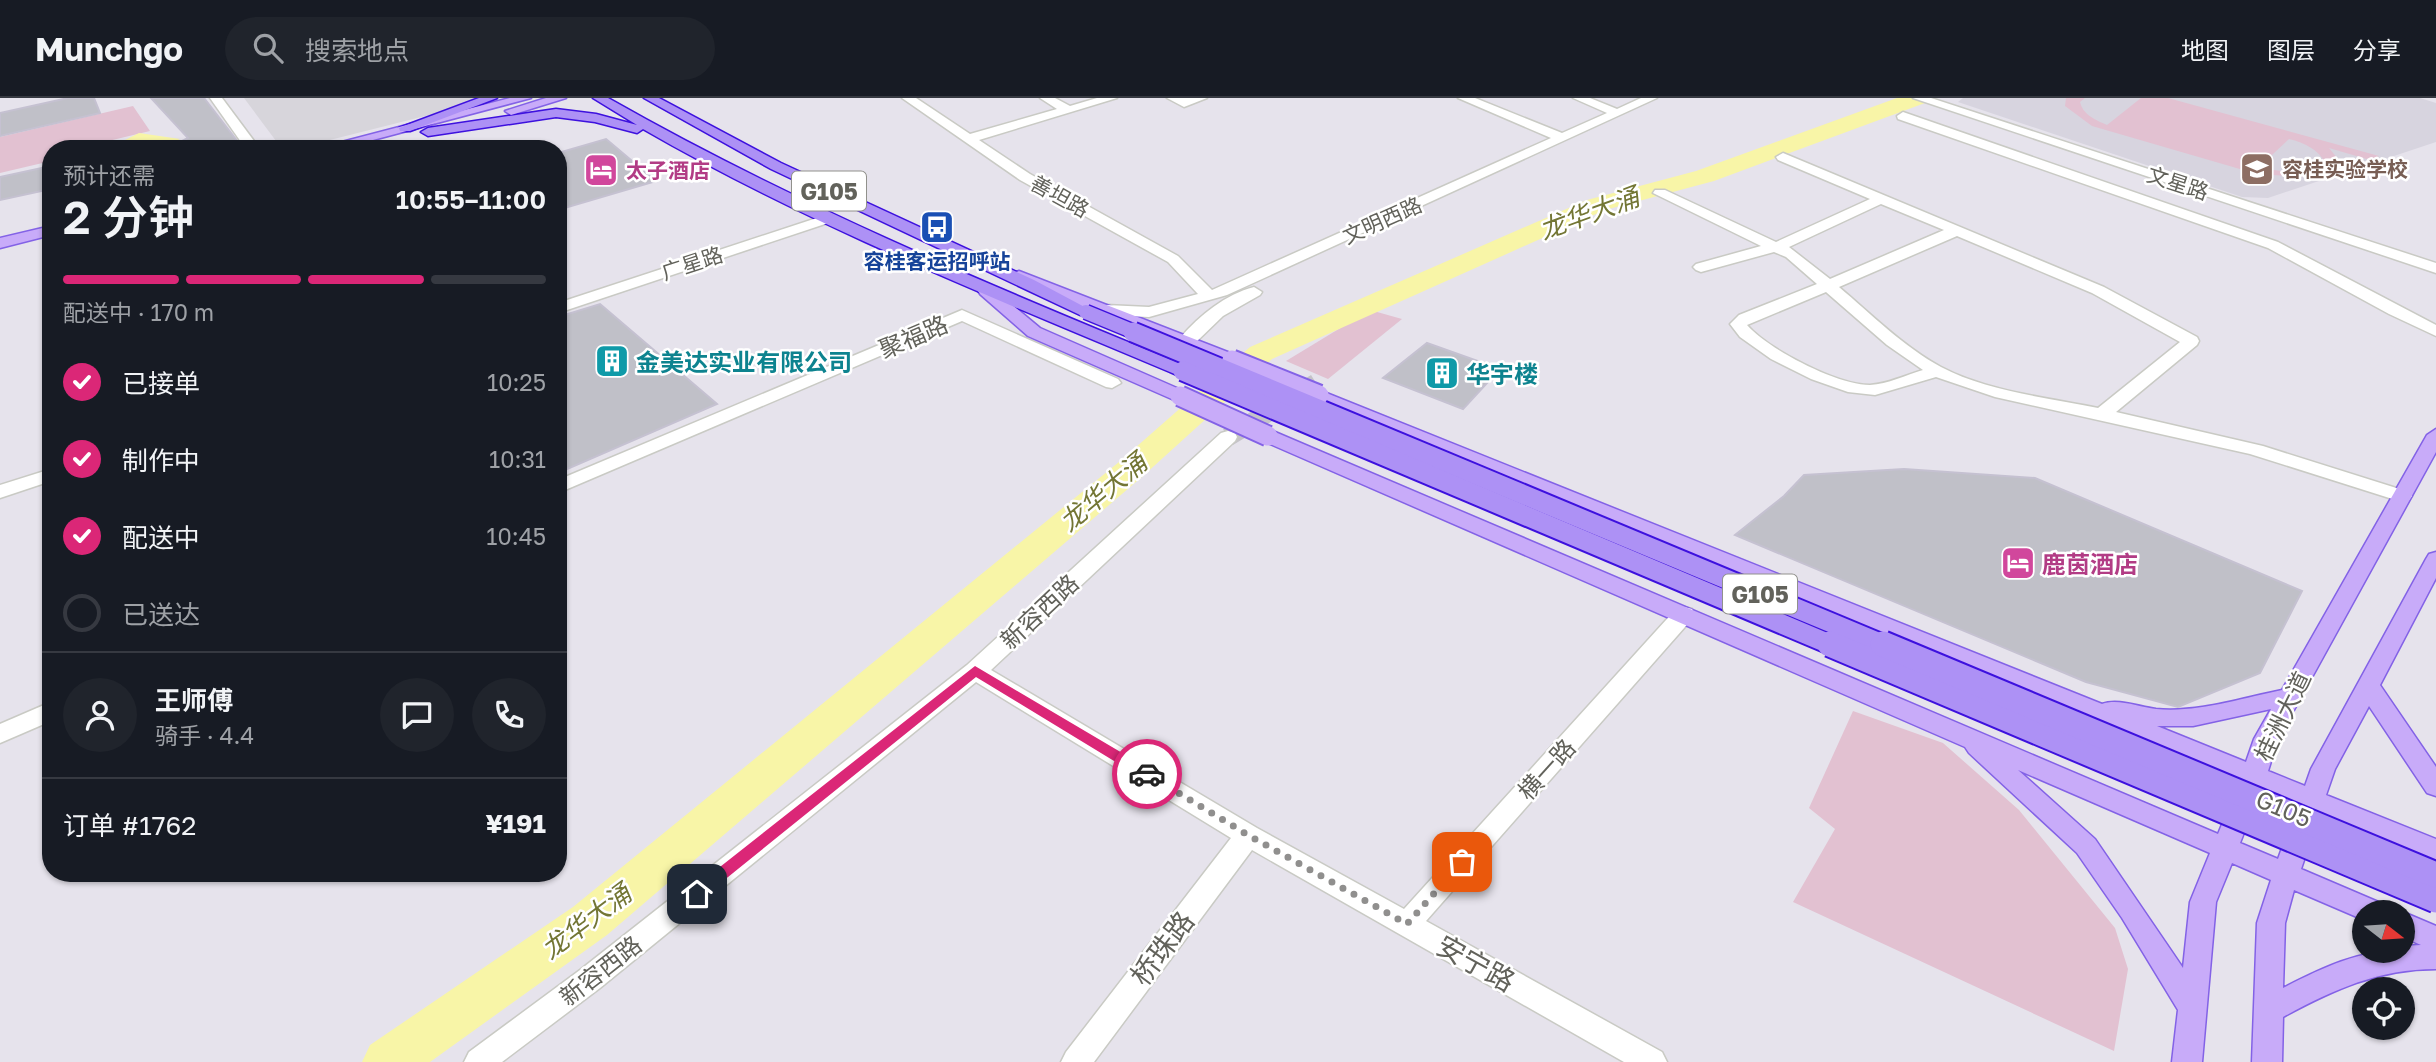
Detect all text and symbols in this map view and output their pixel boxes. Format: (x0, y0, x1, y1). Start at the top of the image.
search box (225, 17, 715, 80)
text: Munchgo (35, 29, 183, 68)
icon: search (249, 29, 287, 67)
text: 搜索地点 (305, 35, 409, 66)
text: 地图 (2181, 35, 2229, 64)
text: 图层 (2267, 35, 2315, 64)
text: 分享 (2353, 35, 2401, 64)
school or university icon: 容桂实验学校 (2238, 150, 2276, 188)
hotel icon: 太子酒店 (582, 151, 620, 189)
place label: 容桂实验学校 (2282, 156, 2408, 182)
place label: 太子酒店 (626, 157, 710, 183)
text: 预计还需 (63, 161, 155, 189)
street label: 文星路 (2144, 161, 2212, 205)
street label: 善坦路 (1026, 169, 1094, 223)
road number: G105 (792, 172, 866, 211)
water label: 龙华大涌 (1535, 180, 1646, 245)
text: 10:55–11:00 (396, 184, 546, 215)
text: 2 分钟 (63, 189, 194, 244)
street label: 文明西路 (1338, 191, 1426, 249)
bus stop icon: 容桂客运招呼站 (918, 208, 956, 246)
street label: 广星路 (658, 241, 726, 285)
place label: 容桂客运招呼站 (864, 248, 1011, 274)
text: 配送中 · 170 m (63, 298, 214, 326)
street label: 聚福路 (874, 309, 952, 363)
building icon: 金美达实业有限公司 (593, 342, 631, 380)
place label: 金美达实业有限公司 (636, 347, 852, 376)
building icon: 华宇楼 (1423, 354, 1461, 392)
place label: 华宇楼 (1466, 359, 1538, 388)
icon: check (63, 363, 101, 401)
text: 已接单 (122, 368, 200, 399)
text: 10:25 (487, 368, 546, 396)
icon: check (63, 440, 101, 478)
text: 制作中 (122, 445, 200, 476)
text: 10:31 (489, 445, 546, 473)
water label: 龙华大涌 (1053, 445, 1155, 537)
icon: check (63, 517, 101, 555)
text: 配送中 (122, 522, 200, 553)
text: 10:45 (486, 522, 546, 550)
hotel icon: 鹿茵酒店 (1999, 544, 2037, 582)
place label: 鹿茵酒店 (2042, 549, 2138, 578)
street label: 新容西路 (994, 568, 1084, 654)
road number: G105 (1723, 574, 1797, 614)
text: 已送达 (122, 599, 200, 630)
street label: 桂洲大道 (2248, 667, 2316, 765)
button: person (63, 678, 137, 752)
button: chat (380, 678, 454, 752)
button: phone (472, 678, 546, 752)
text: 王师傅 (155, 685, 233, 716)
text: 骑手 · 4.4 (155, 721, 254, 749)
street label: 横一路 (1511, 733, 1581, 805)
courier (1112, 739, 1182, 809)
icon: car (1128, 755, 1166, 793)
street label: G105 (2252, 783, 2316, 833)
text: ¥191 (486, 808, 546, 839)
text: 订单 #1762 (63, 810, 196, 841)
pin (1432, 832, 1492, 892)
icon: bag (1443, 843, 1481, 881)
pin (667, 864, 727, 924)
icon: home (678, 875, 716, 913)
water label: 龙华大涌 (535, 876, 639, 965)
north arrow (2352, 900, 2415, 962)
map controls (2352, 900, 2415, 1040)
street label: 桥珠路 (1124, 905, 1200, 991)
street label: 安宁路 (1431, 928, 1521, 998)
street label: 新容西路 (553, 929, 647, 1011)
button: locate (2352, 977, 2415, 1040)

